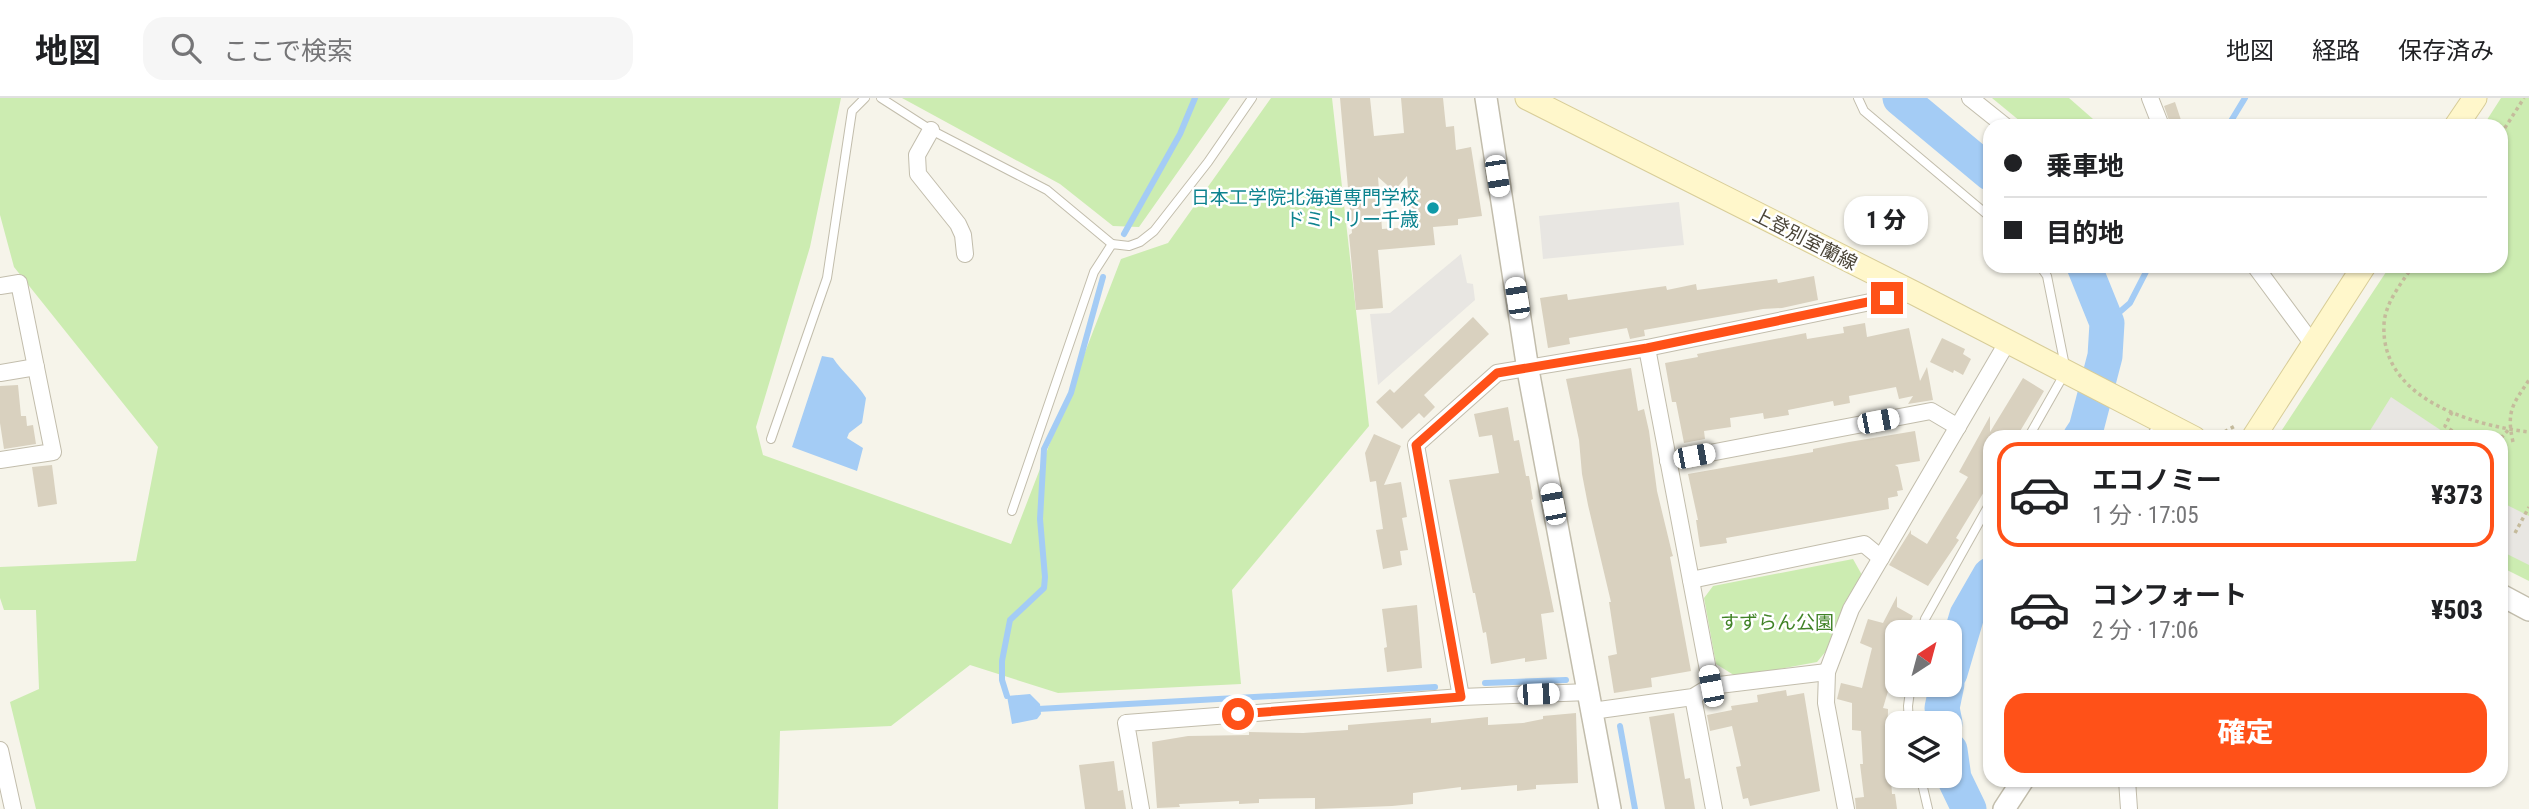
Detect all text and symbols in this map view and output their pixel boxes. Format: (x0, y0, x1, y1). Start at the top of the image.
search box (143, 17, 633, 80)
icon: search (167, 29, 205, 67)
text: 地図 (35, 31, 101, 70)
text: ここで検索 (223, 36, 353, 66)
text: 地図 (2226, 37, 2274, 65)
text: 経路 (2312, 37, 2360, 65)
text: 保存済み (2398, 37, 2494, 65)
text: 乗車地 (2046, 151, 2124, 181)
car (1484, 154, 1511, 198)
place label: 日本工学院北海道専門学校 ドミトリー千歳 (1191, 186, 1419, 231)
callout: 1 分 (1845, 197, 1929, 246)
marker: 日本工学院北海道専門学校 ドミトリー千歳 (1425, 200, 1441, 216)
street label: 上登別室蘭線 (1749, 203, 1861, 275)
text: 1 分 (1866, 207, 1906, 234)
text: 目的地 (2046, 218, 2124, 248)
car (1504, 276, 1531, 320)
route end (1871, 282, 1903, 314)
car (1856, 407, 1901, 435)
car (1672, 442, 1717, 470)
icon: car (2008, 463, 2071, 526)
text: エコノミー (2092, 465, 2222, 495)
text: ¥373 (2431, 480, 2483, 510)
car (1539, 481, 1568, 527)
text: 1 分 · 17:05 (2092, 502, 2199, 529)
icon: car (2008, 578, 2071, 641)
text: コンフォート (2092, 580, 2247, 610)
text: ¥503 (2431, 595, 2483, 625)
park label: すずらん公園 (1720, 611, 1834, 634)
text: 2 分 · 17:06 (2092, 617, 2199, 644)
north arrow (1885, 620, 1962, 696)
map controls (1885, 620, 1962, 788)
car (1697, 663, 1726, 709)
car (1517, 683, 1560, 705)
button: 確定 (2004, 693, 2487, 773)
route start (1222, 698, 1254, 730)
button: layers (1885, 711, 1962, 788)

